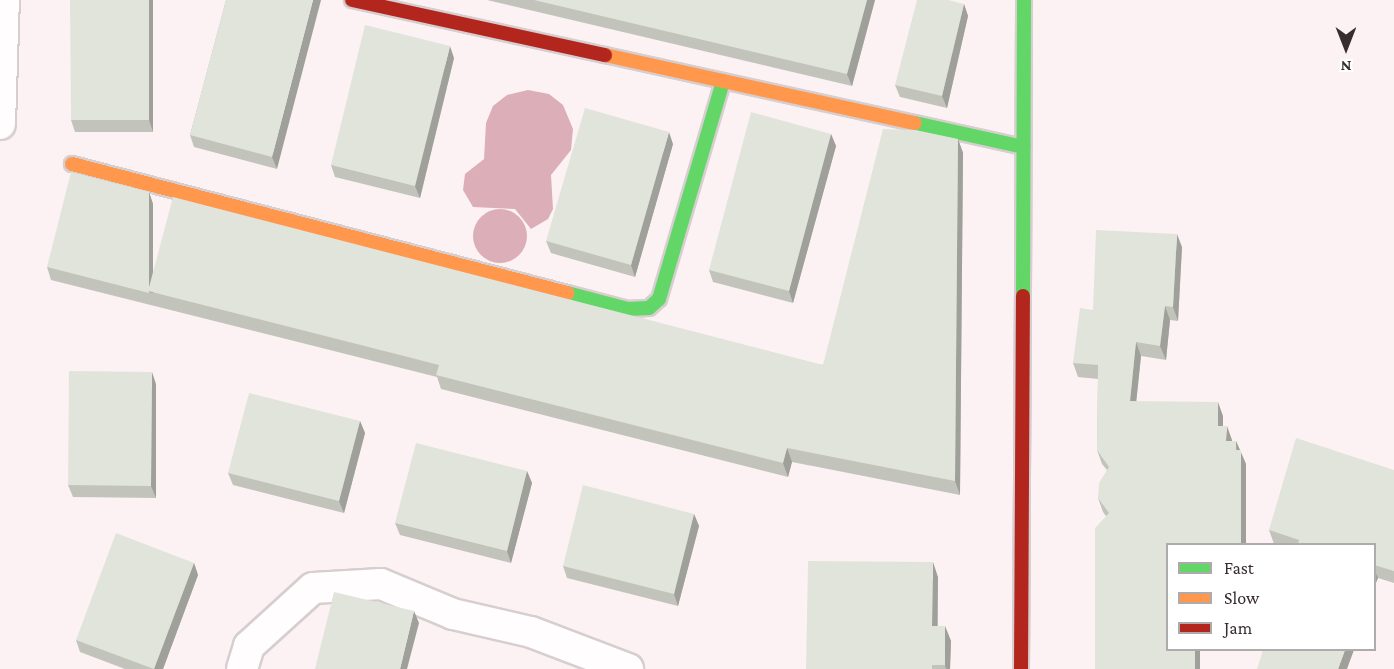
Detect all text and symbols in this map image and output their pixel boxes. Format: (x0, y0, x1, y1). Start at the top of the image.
north arrow (1316, 18, 1376, 78)
text: N (1341, 58, 1351, 75)
legend (1166, 543, 1376, 651)
text: Fast (1224, 558, 1254, 578)
text: Slow (1224, 588, 1259, 608)
text: Jam (1224, 618, 1252, 638)

